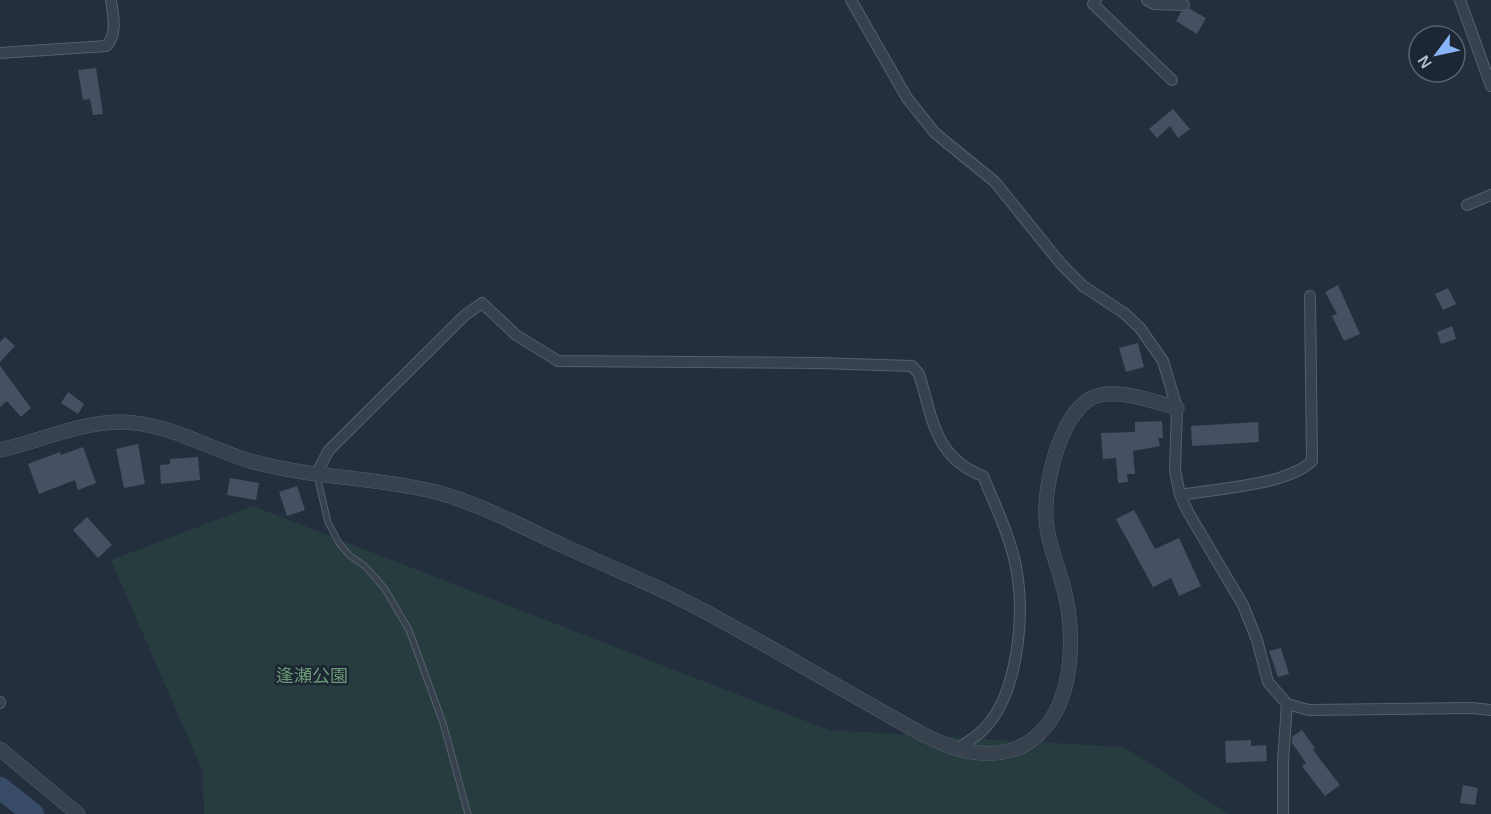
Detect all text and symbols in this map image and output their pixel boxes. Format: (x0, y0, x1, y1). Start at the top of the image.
north arrow (1407, 24, 1467, 84)
text: N (1415, 52, 1435, 71)
park label: 逢瀬公園 (276, 666, 348, 686)

